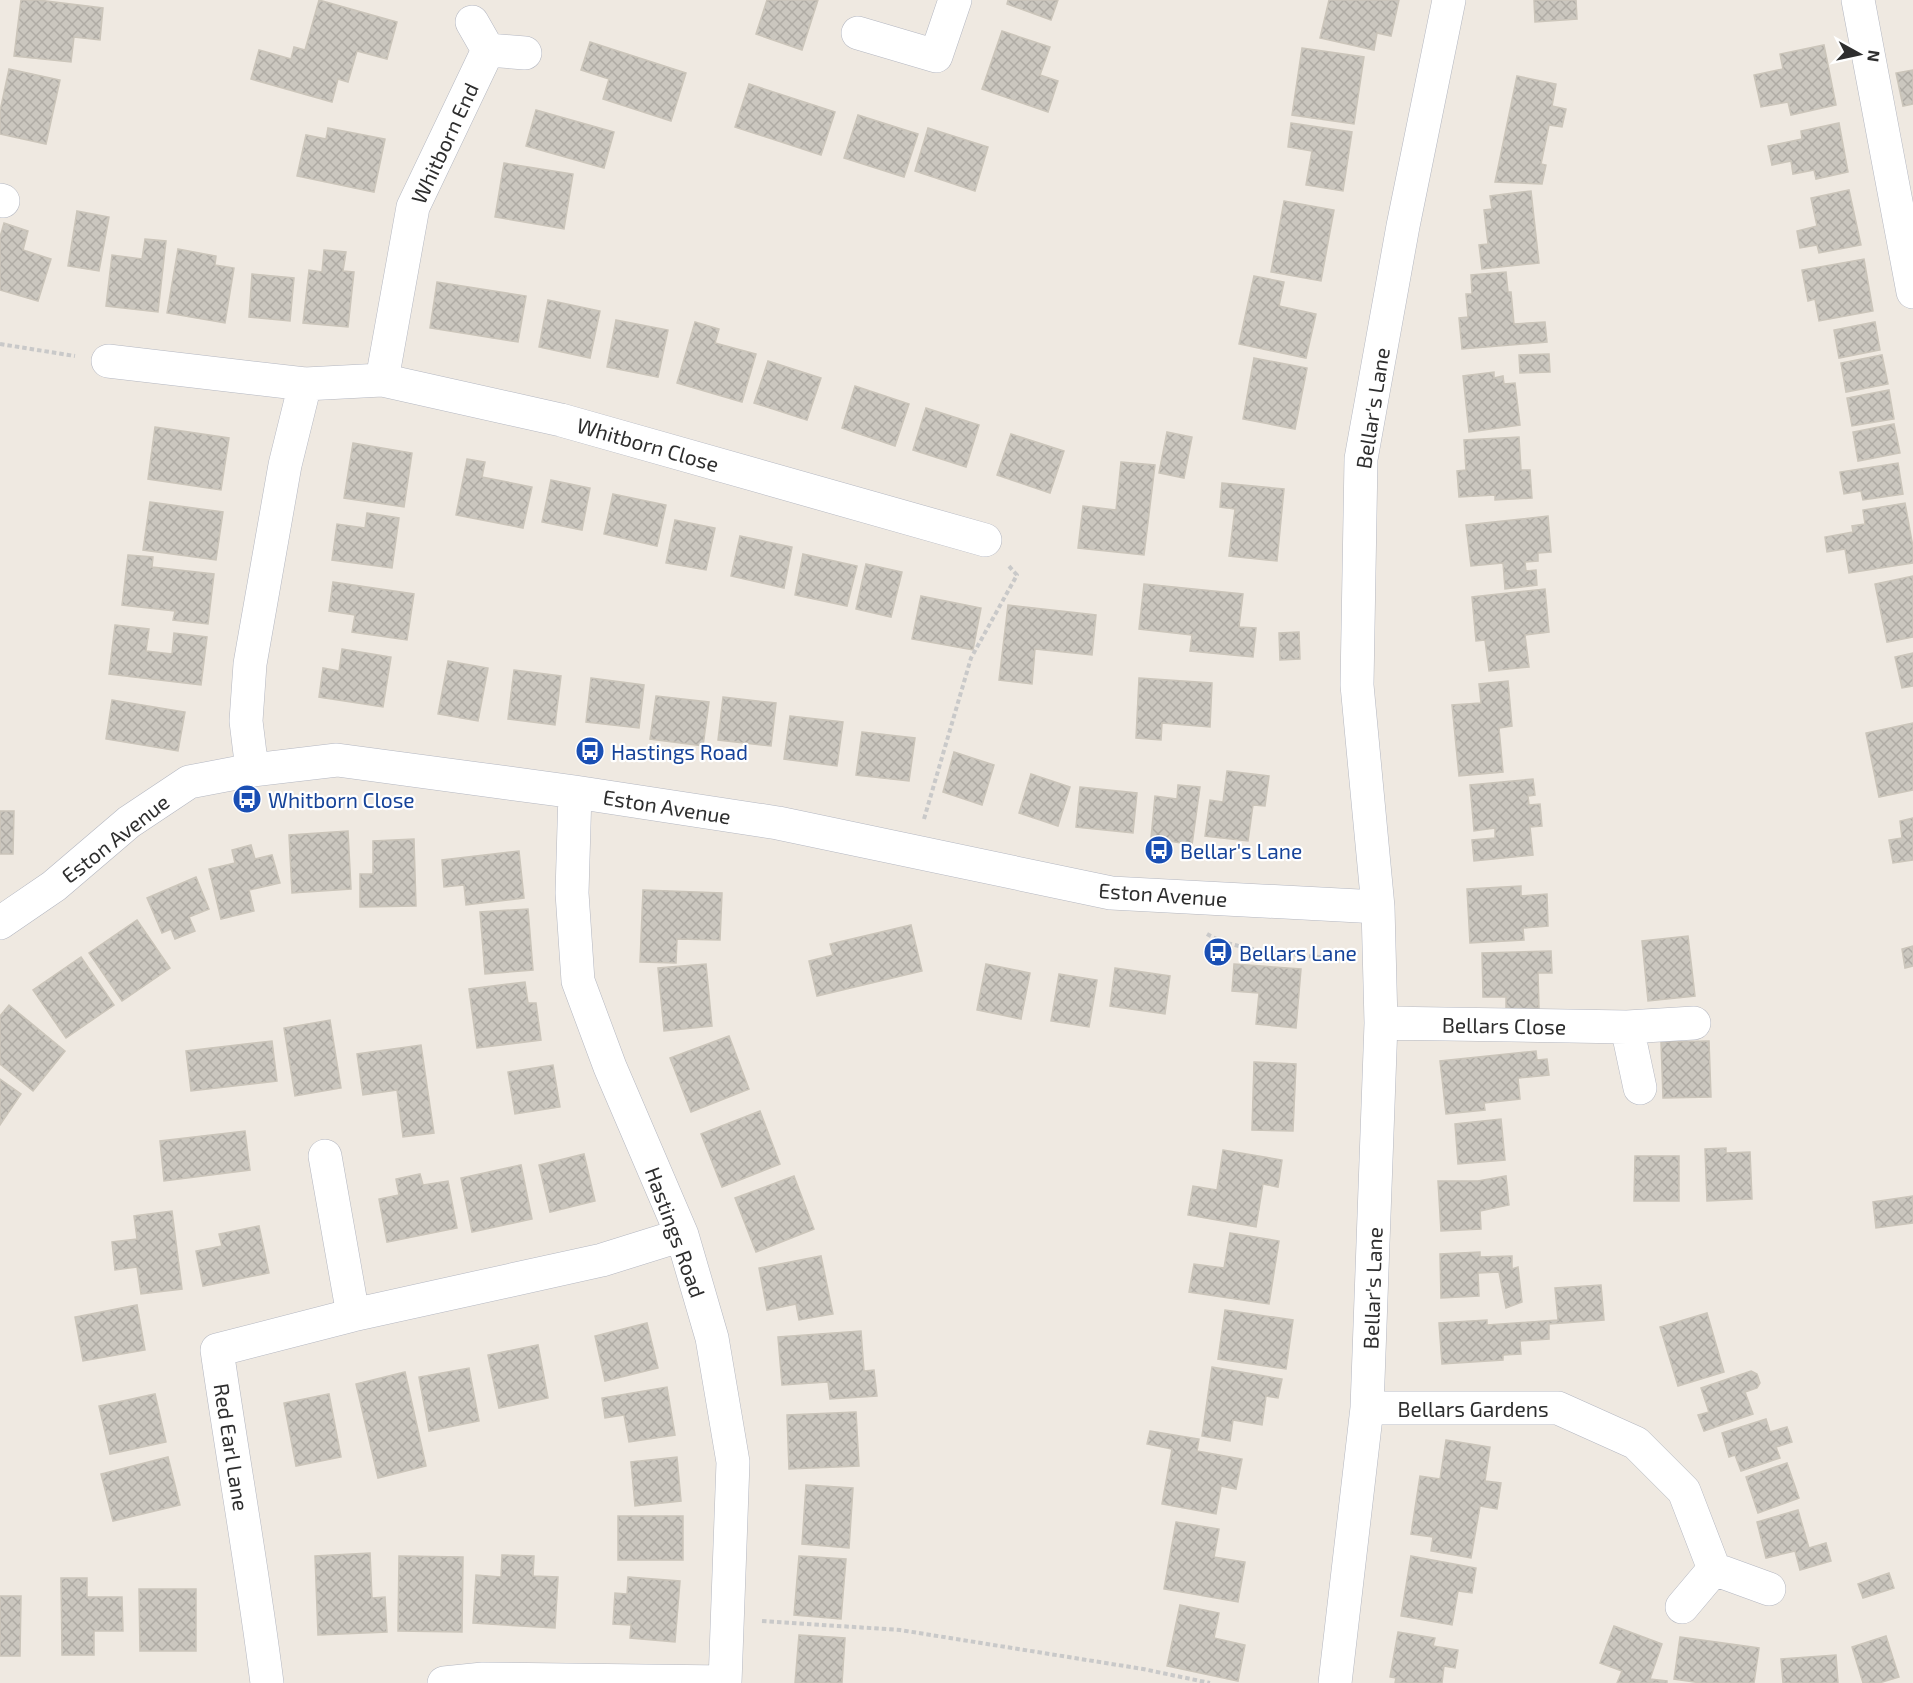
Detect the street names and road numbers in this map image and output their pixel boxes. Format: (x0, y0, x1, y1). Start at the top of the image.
street label: Whitborn End (405, 79, 483, 207)
street label: Bellar's Lane (1350, 346, 1394, 470)
street label: Whitborn Close (574, 412, 722, 476)
street label: Eston Avenue (601, 784, 733, 828)
street label: Eston Avenue (56, 788, 174, 888)
street label: Eston Avenue (1098, 877, 1228, 911)
street label: Bellars Close (1442, 1011, 1566, 1039)
street label: Hastings Road (641, 1163, 711, 1301)
street label: Bellar's Lane (1357, 1226, 1387, 1350)
street label: Red Earl Lane (210, 1381, 254, 1513)
street label: Bellars Gardens (1397, 1396, 1549, 1421)

